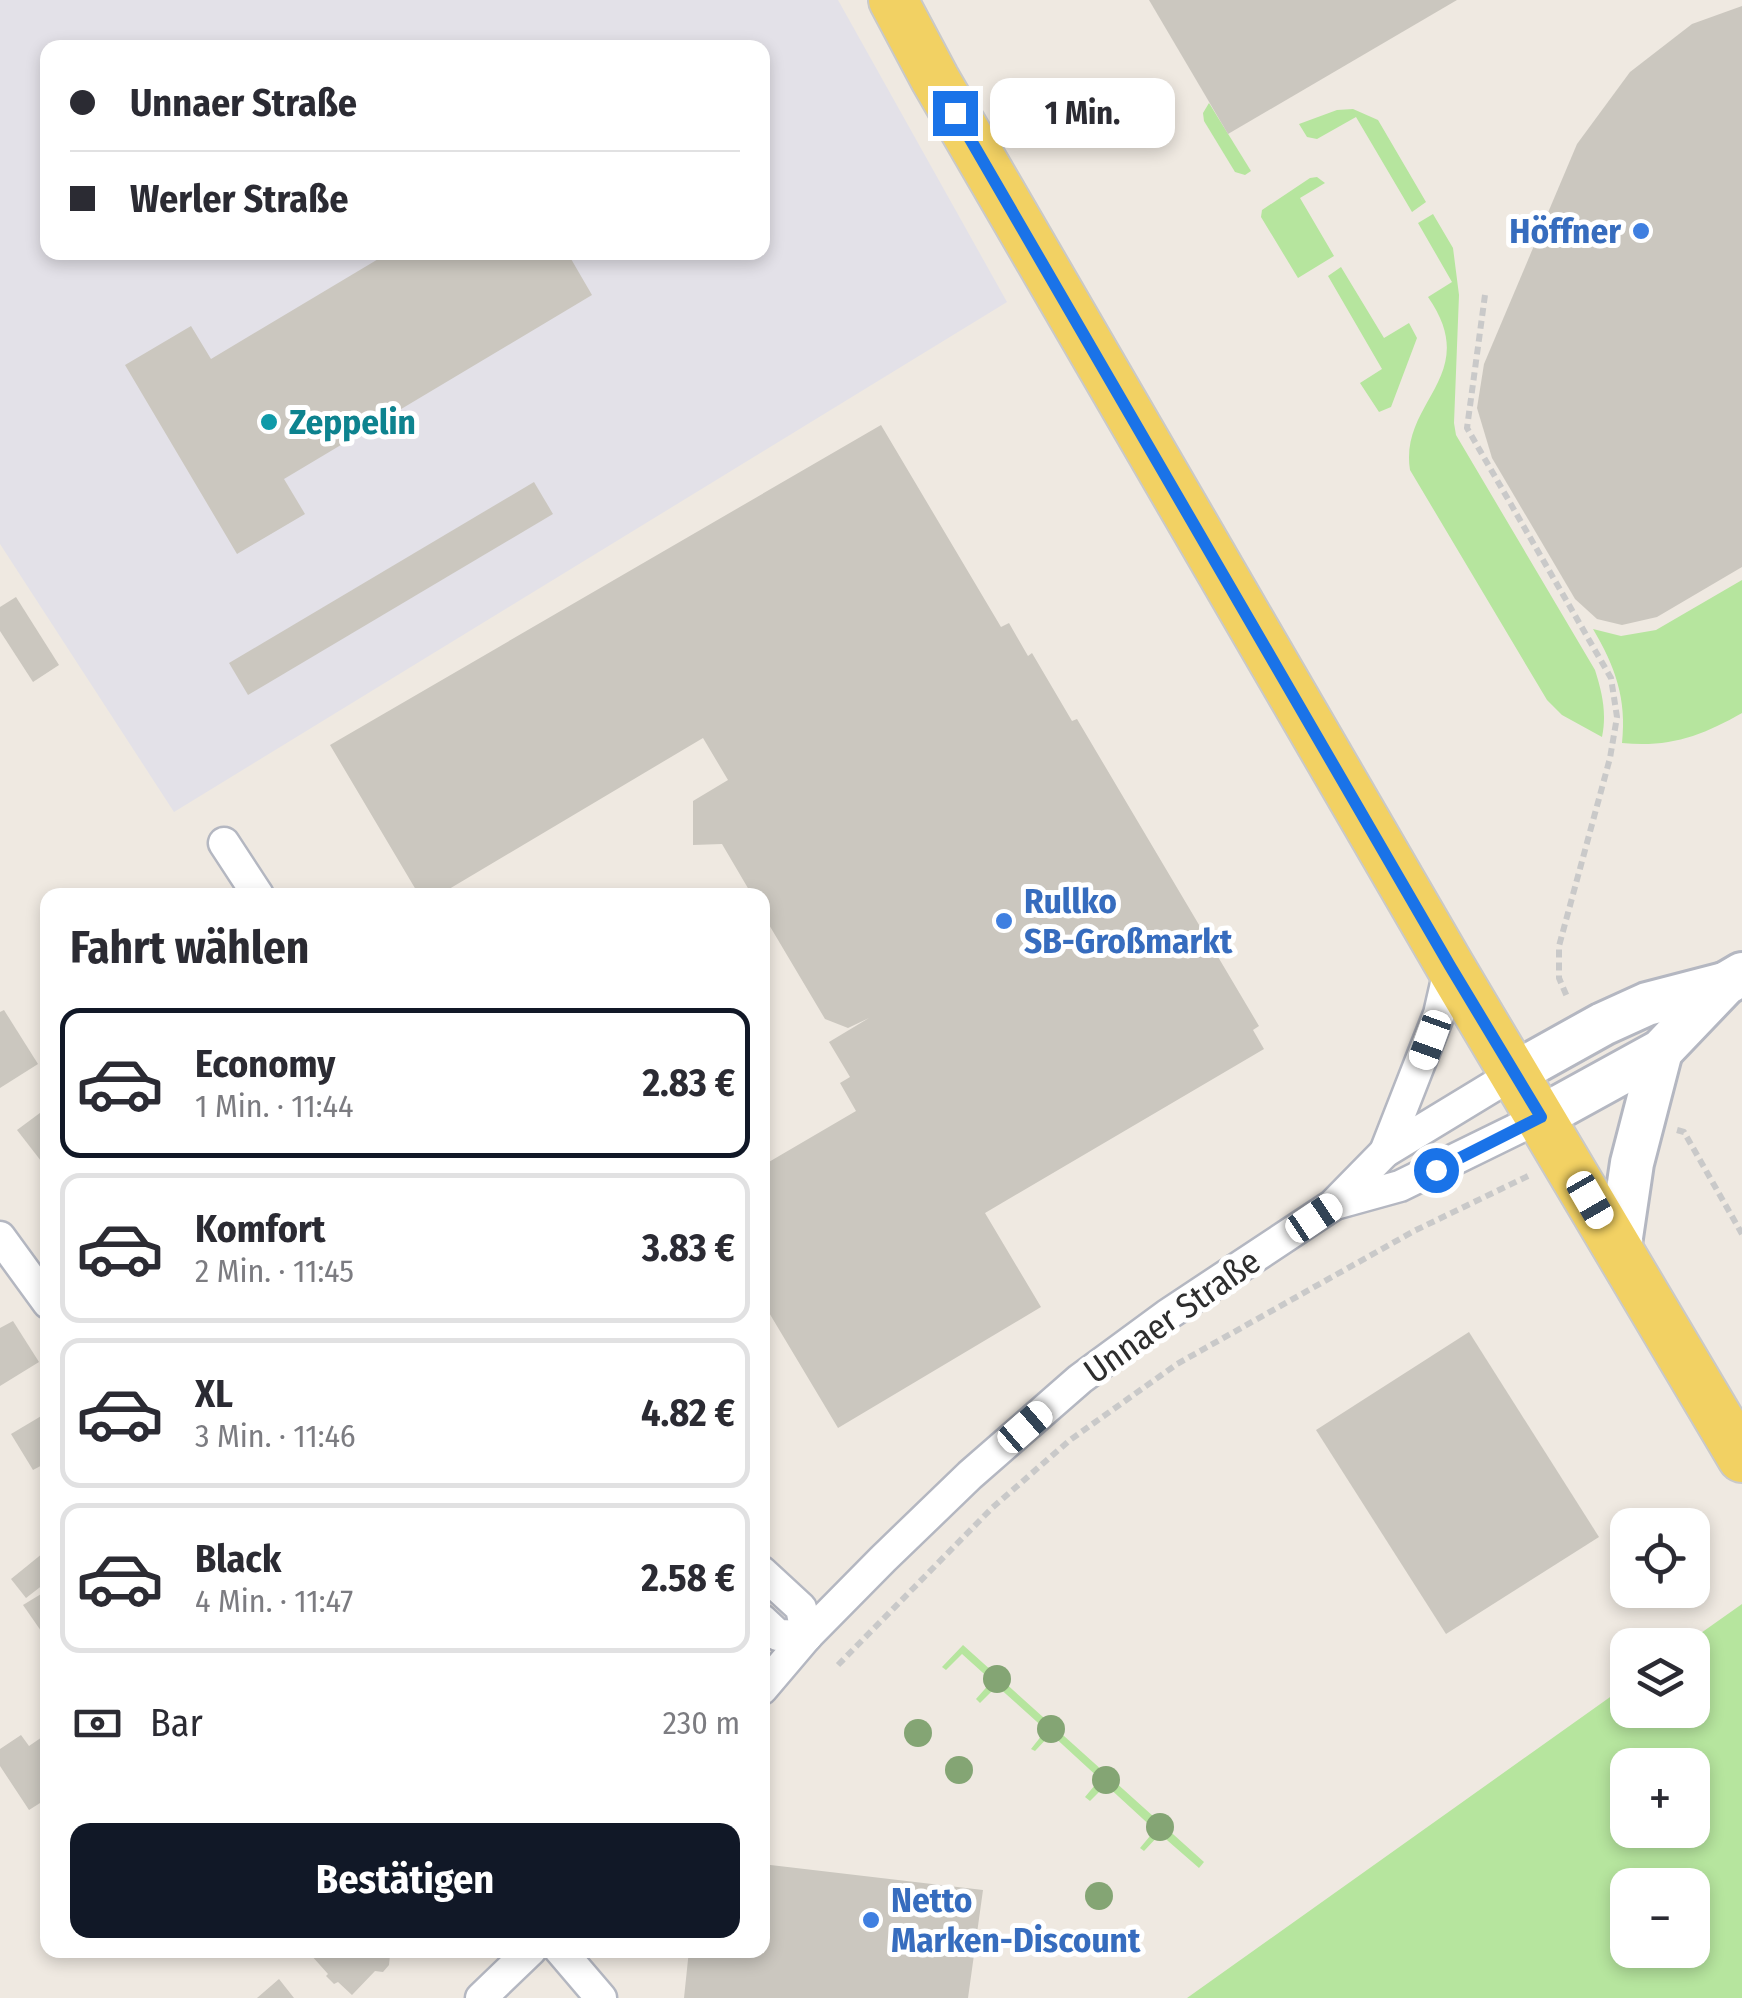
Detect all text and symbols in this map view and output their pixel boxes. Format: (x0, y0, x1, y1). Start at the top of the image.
callout: 1 Min. (990, 78, 1175, 148)
text: Unnaer Straße (130, 80, 357, 126)
route end (933, 91, 978, 136)
text: 1 Min. (1045, 94, 1120, 132)
text: Werler Straße (130, 176, 348, 222)
place label: Höffner (1509, 210, 1621, 252)
marker: Höffner (1630, 220, 1652, 242)
place label: Zeppelin (289, 401, 416, 443)
marker: Zeppelin (258, 411, 280, 433)
place label: Rullko SB-Großmarkt (1024, 880, 1233, 962)
marker: Rullko SB-Großmarkt (993, 910, 1015, 932)
text: Fahrt wählen (70, 921, 309, 975)
car (1406, 1007, 1454, 1073)
icon: car (75, 1038, 165, 1128)
text: Economy (195, 1041, 335, 1087)
text: 2.83 € (642, 1060, 735, 1106)
text: 1 Min. · 11:44 (195, 1087, 353, 1125)
route start (1414, 1148, 1459, 1193)
car (1562, 1167, 1618, 1233)
car (1281, 1189, 1347, 1247)
icon: car (75, 1203, 165, 1293)
text: Komfort (195, 1206, 325, 1252)
text: 3.83 € (642, 1225, 735, 1271)
street label: Unnaer Straße (1076, 1240, 1268, 1392)
text: 2 Min. · 11:45 (195, 1252, 354, 1290)
icon: car (75, 1368, 165, 1458)
text: XL (195, 1371, 233, 1417)
text: 4.82 € (641, 1390, 735, 1436)
car (993, 1396, 1057, 1458)
text: 3 Min. · 11:46 (195, 1417, 356, 1455)
map controls (1610, 1508, 1710, 1968)
button: locate (1610, 1508, 1710, 1608)
icon: car (75, 1533, 165, 1623)
text: Black (195, 1536, 281, 1582)
text: 2.58 € (641, 1555, 735, 1601)
text: 4 Min. · 11:47 (195, 1582, 353, 1620)
button: layers (1610, 1628, 1710, 1728)
icon: cash (70, 1696, 125, 1751)
text: Bar (150, 1700, 203, 1746)
text: 230 m (663, 1704, 740, 1742)
button: + (1610, 1748, 1710, 1848)
button: Bestätigen (70, 1823, 740, 1938)
button: − (1610, 1868, 1710, 1968)
place label: Netto Marken-Discount (891, 1879, 1141, 1961)
marker: Netto Marken-Discount (860, 1909, 882, 1931)

